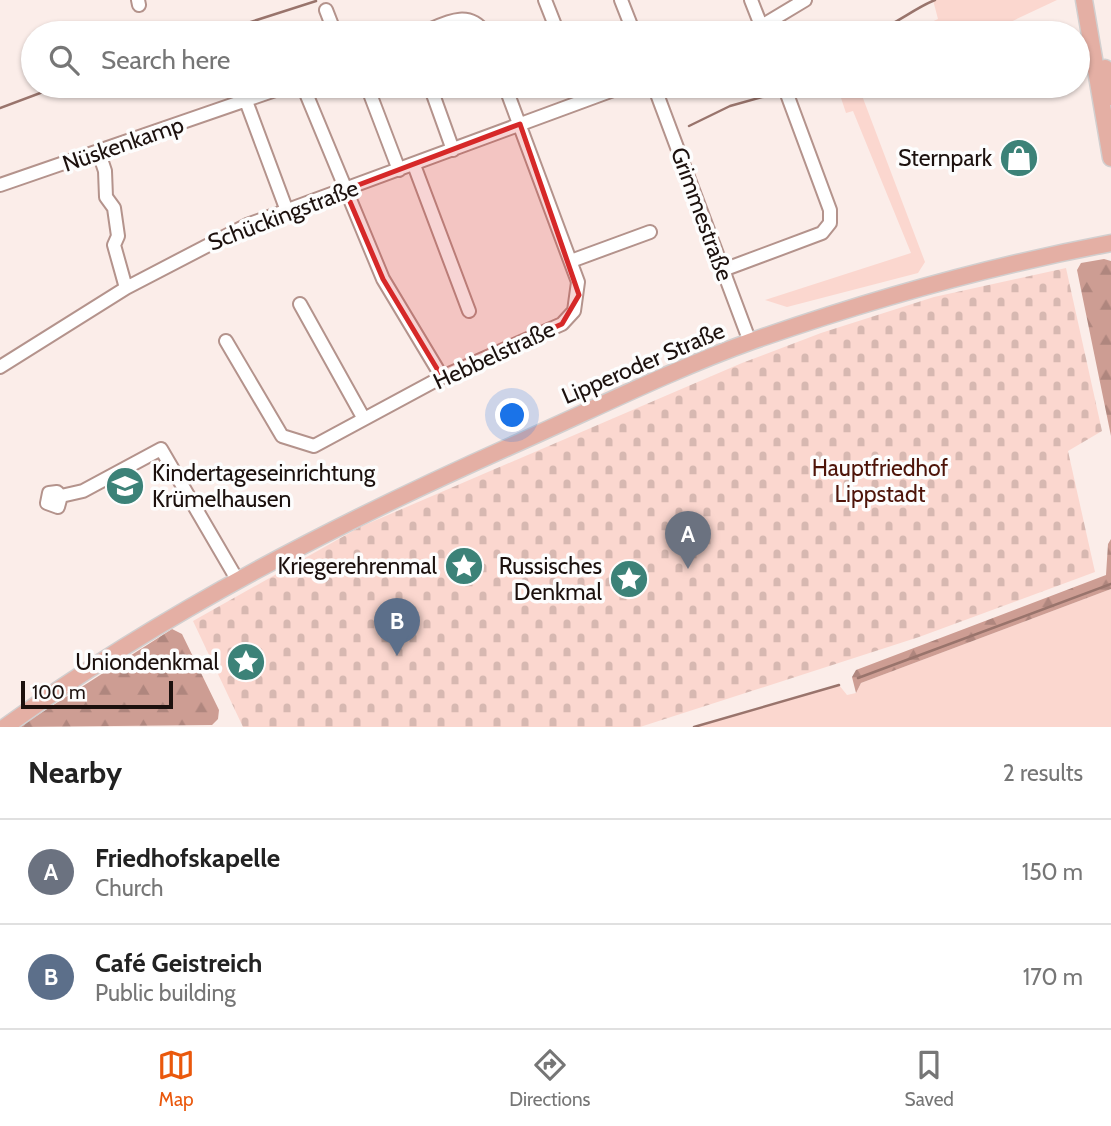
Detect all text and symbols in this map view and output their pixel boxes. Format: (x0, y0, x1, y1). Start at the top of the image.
search box (21, 21, 1090, 98)
icon: search (45, 41, 83, 79)
text: Search here (101, 44, 230, 76)
street label: Nüskenkamp (59, 110, 187, 178)
shop icon: Sternpark (998, 137, 1040, 179)
street label: Grimmestraße (665, 143, 739, 285)
place label: Sternpark (898, 144, 993, 172)
street label: Schückingstraße (204, 173, 362, 257)
street label: Hebbelstraße (429, 315, 559, 395)
street label: Lipperoder Straße (557, 316, 729, 410)
your location (495, 398, 529, 432)
park label: Hauptfriedhof Lippstadt (812, 454, 949, 508)
place label: Kindertageseinrichtung Krümelhausen (152, 459, 376, 513)
school or university icon: Kindertageseinrichtung Krümelhausen (104, 465, 146, 507)
pin: A (665, 511, 711, 569)
place icon: Kriegerehrenmal (443, 545, 485, 587)
place label: Kriegerehrenmal (277, 552, 438, 580)
place label: Russisches Denkmal (499, 552, 603, 606)
place icon: Russisches Denkmal (608, 558, 650, 600)
pin: B (374, 598, 420, 656)
place icon: Uniondenkmal (225, 641, 267, 683)
place label: Uniondenkmal (75, 648, 220, 676)
scale bar (21, 678, 173, 710)
text: 100 m (32, 681, 86, 704)
text: Nearby (28, 754, 122, 791)
text: 2 results (1003, 759, 1083, 787)
text: Friedhofskapelle (95, 842, 280, 874)
text: A (44, 858, 58, 886)
text: 150 m (1022, 858, 1083, 886)
text: Church (95, 874, 164, 902)
text: Café Geistreich (95, 947, 262, 979)
text: B (44, 963, 58, 991)
text: 170 m (1023, 963, 1083, 991)
text: Public building (95, 979, 236, 1007)
tab: Map (157, 1046, 195, 1111)
tab: Directions (509, 1046, 590, 1111)
tab: Saved (905, 1046, 954, 1111)

